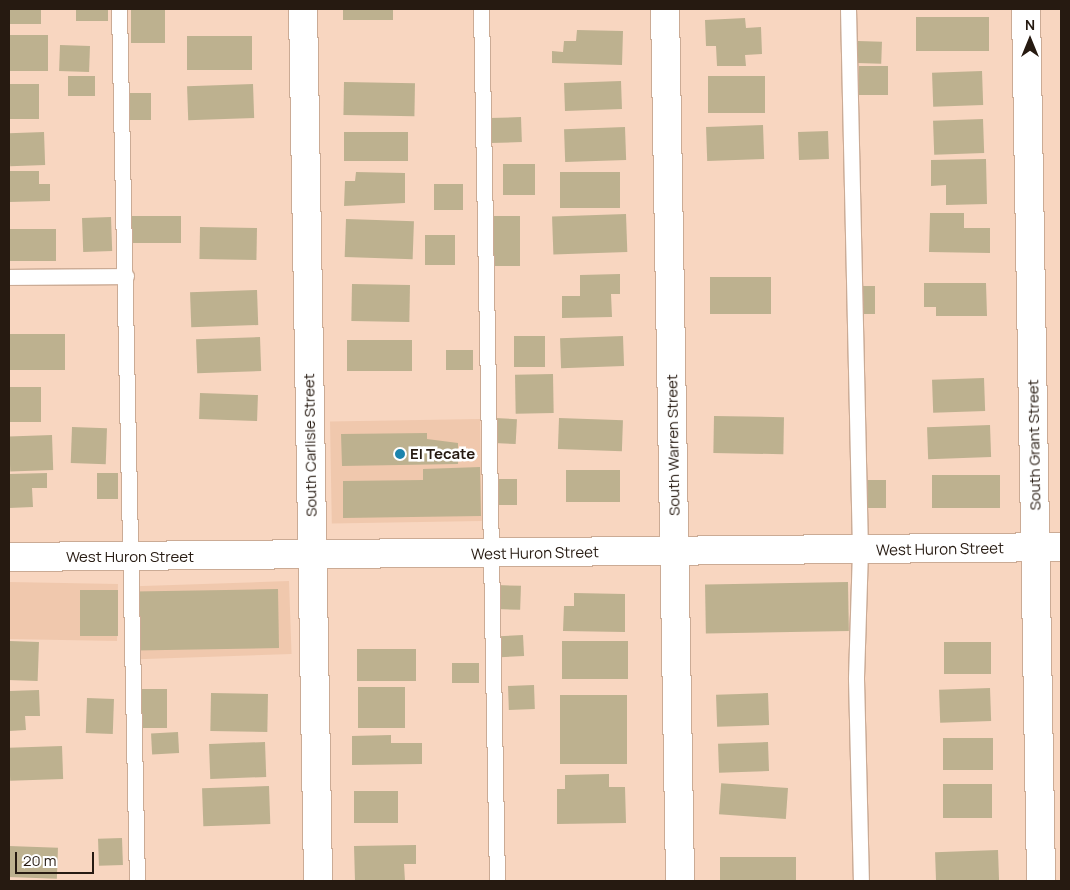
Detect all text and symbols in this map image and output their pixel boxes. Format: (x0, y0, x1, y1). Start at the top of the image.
north arrow (1005, 15, 1055, 65)
text: N (1025, 15, 1035, 34)
street label: South Carlisle Street (300, 373, 320, 517)
street label: South Warren Street (663, 374, 683, 516)
street label: South Grant Street (1024, 379, 1044, 511)
place label: El Tecate (410, 445, 475, 463)
marker: El Tecate (394, 448, 406, 460)
street label: West Huron Street (876, 539, 1004, 559)
street label: West Huron Street (471, 543, 599, 563)
street label: West Huron Street (66, 548, 194, 566)
scale bar (18, 842, 96, 874)
text: 20 m (23, 850, 56, 871)

